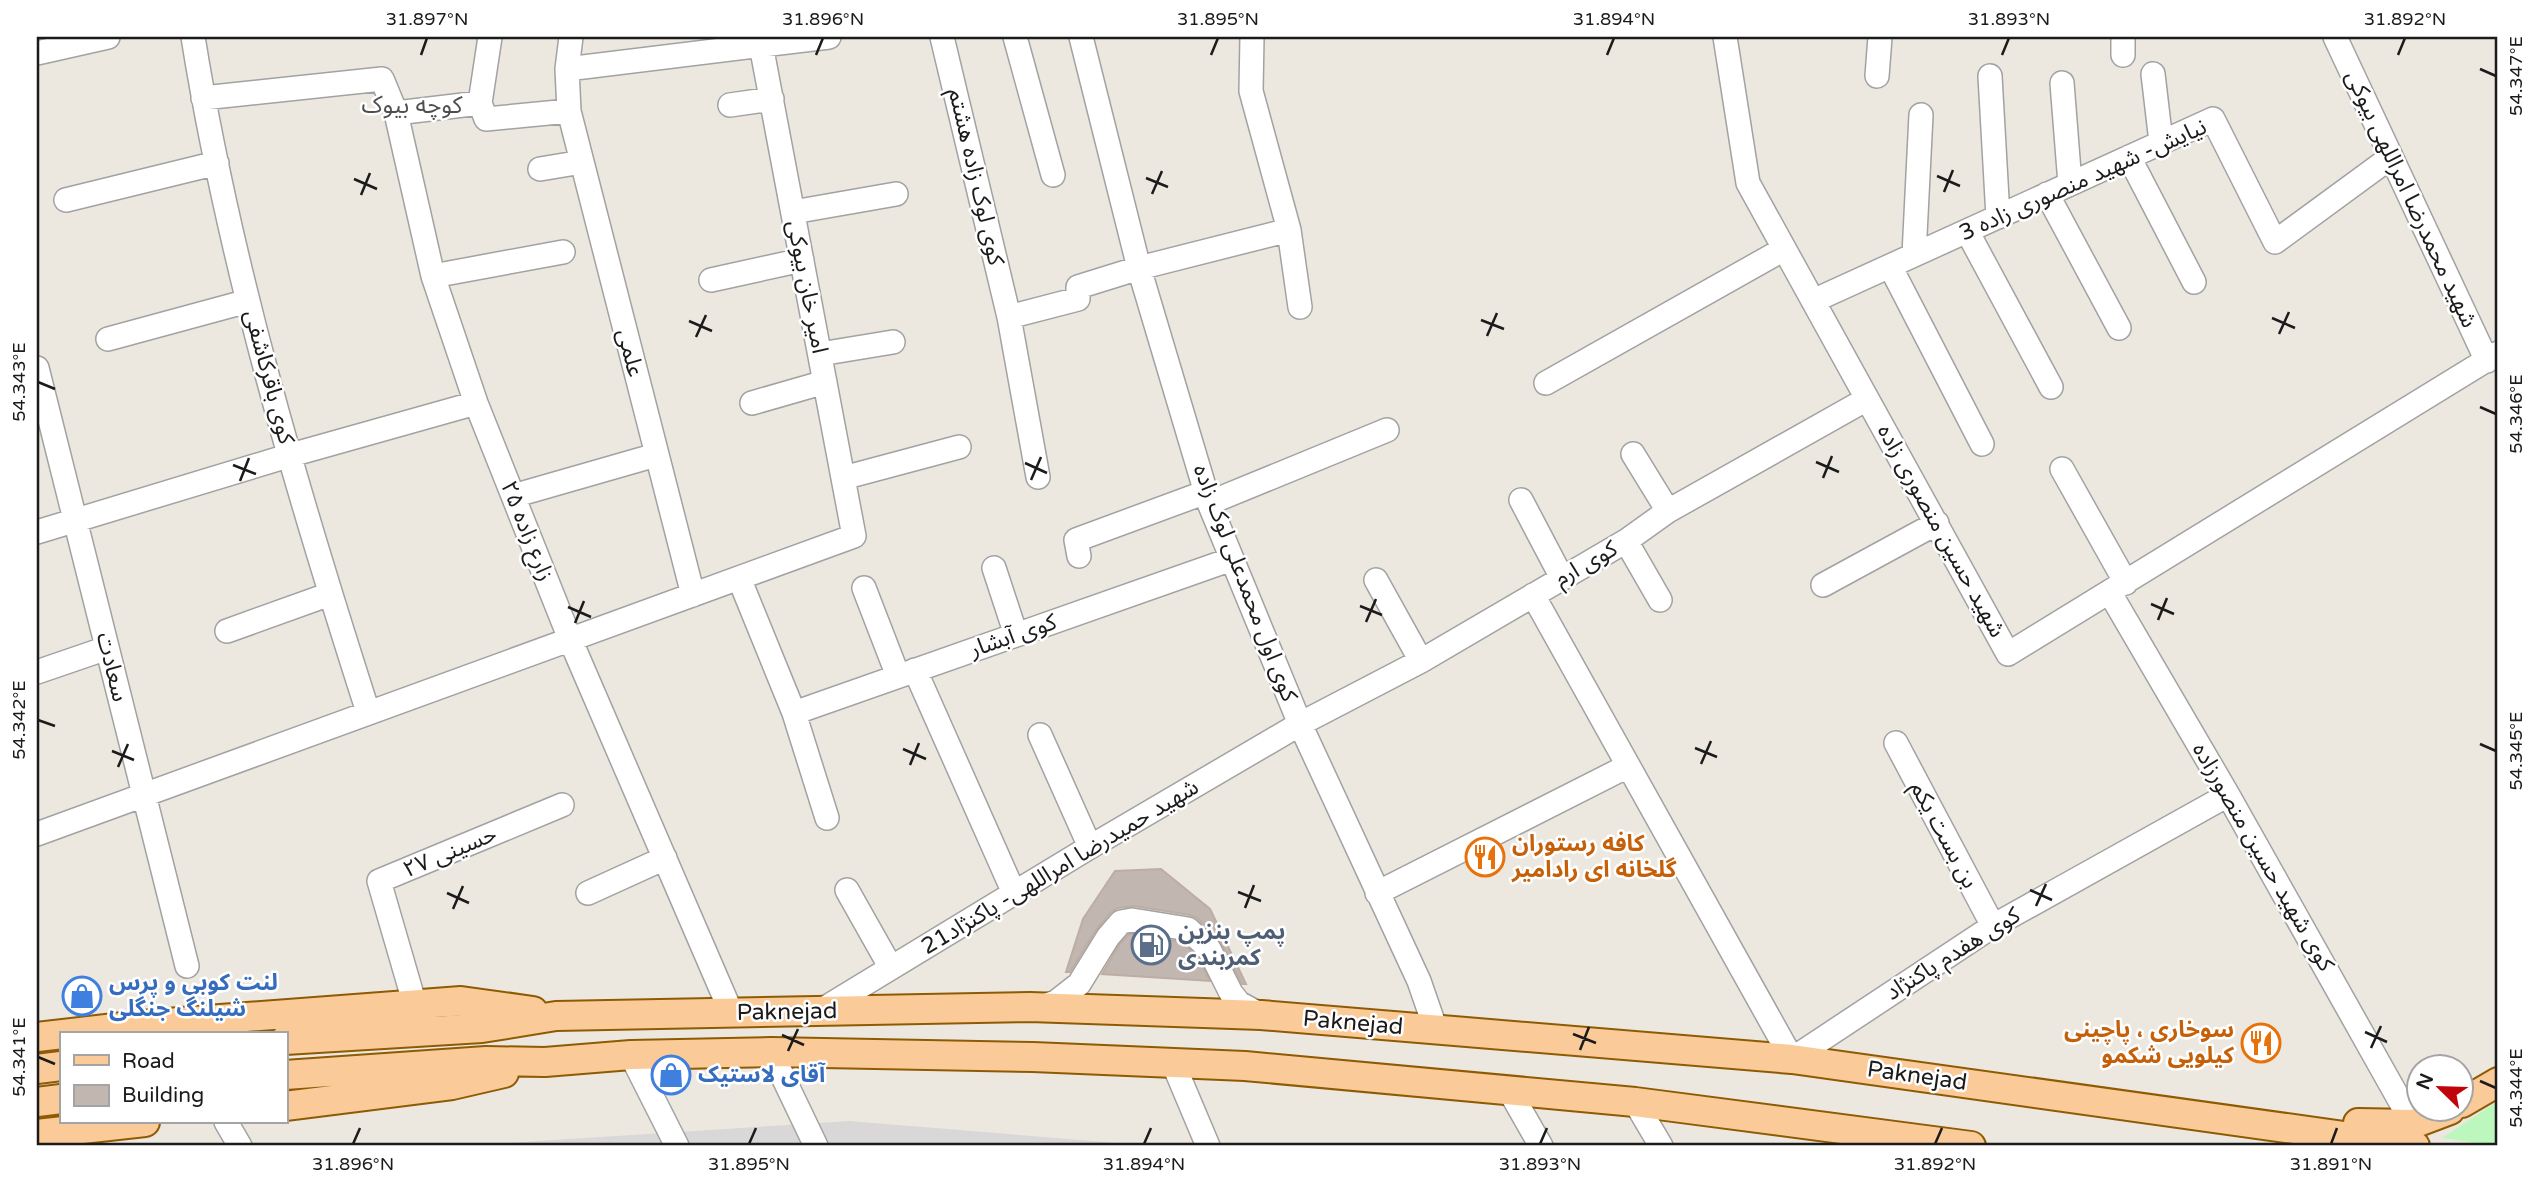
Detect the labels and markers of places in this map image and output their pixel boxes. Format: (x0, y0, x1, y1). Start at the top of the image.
place label: کافه رستوران گلخانه ای رادامیر (1511, 830, 1677, 884)
restaurant icon: کافه رستوران گلخانه ای رادامیر (1464, 836, 1506, 878)
place label: پمپ بنزین کمربندی (1178, 918, 1285, 972)
fuel station icon: پمپ بنزین کمربندی (1130, 924, 1172, 966)
place label: لنت کوبی و پرس شیلنگ‌ جنگلی (109, 969, 278, 1023)
shop icon: لنت کوبی و پرس شیلنگ‌ جنگلی (61, 975, 103, 1017)
place label: سوخاری ، پاچینی کیلویی شکمو (2064, 1016, 2235, 1070)
restaurant icon: سوخاری ، پاچینی کیلویی شکمو (2240, 1022, 2282, 1064)
shop icon: آقای لاستیک (650, 1054, 692, 1096)
place label: آقای لاستیک (698, 1061, 826, 1089)

